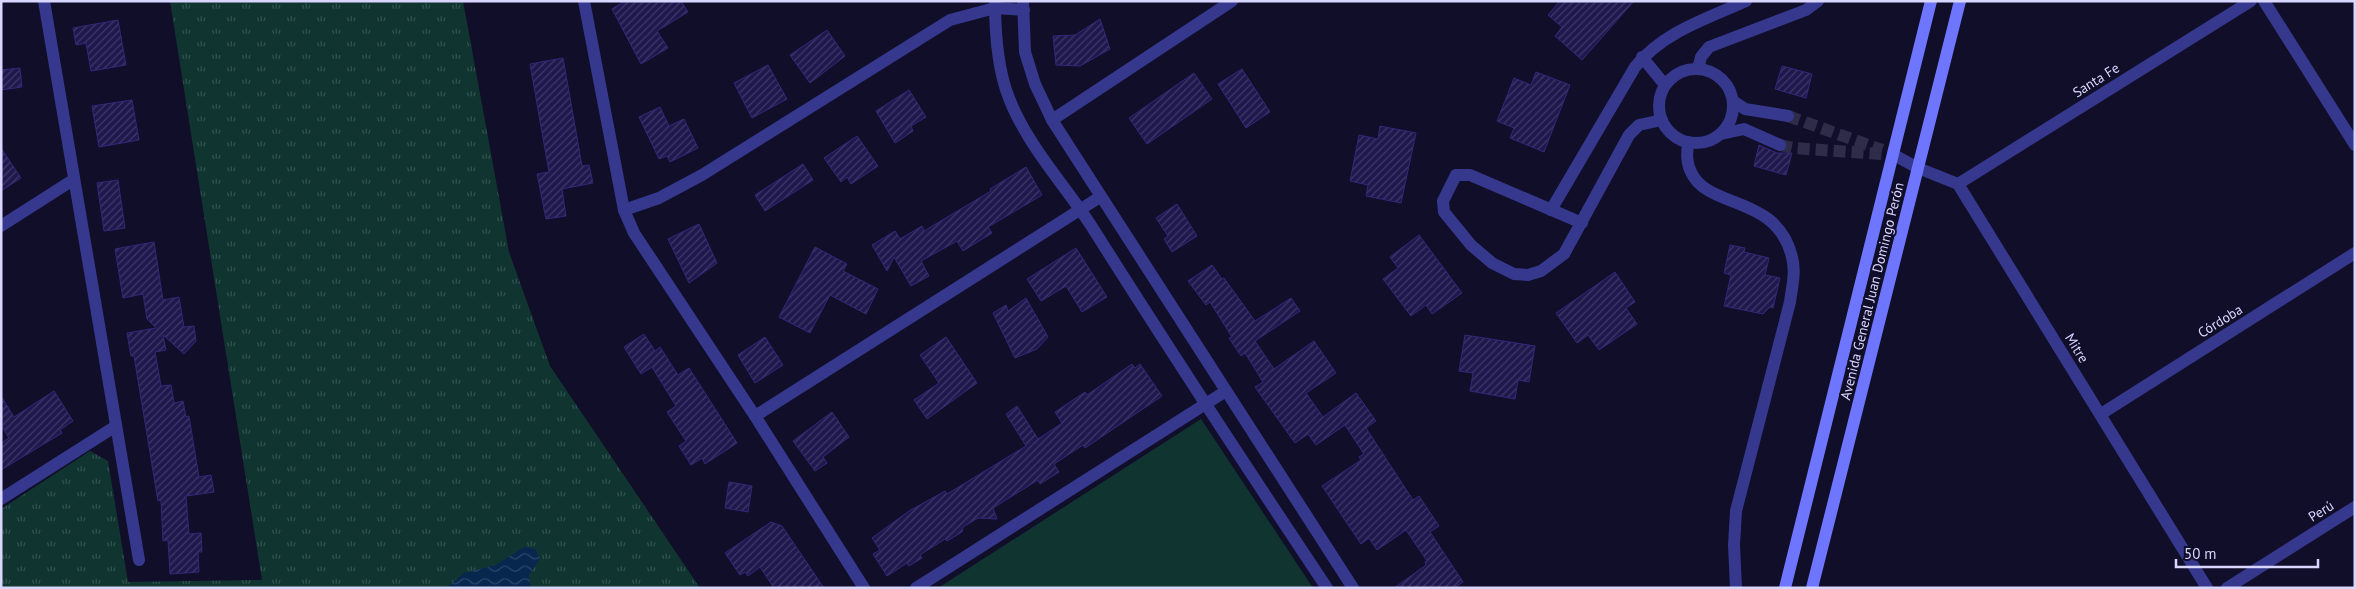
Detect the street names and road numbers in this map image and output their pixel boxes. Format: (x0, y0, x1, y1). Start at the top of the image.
street label: Santa Fe (2069, 59, 2123, 101)
street label: Avenida General Juan Domingo Perón (1836, 180, 1908, 402)
street label: Córdoba (2194, 300, 2246, 342)
street label: Mitre (2061, 330, 2093, 366)
street label: Perú (2305, 496, 2337, 526)

